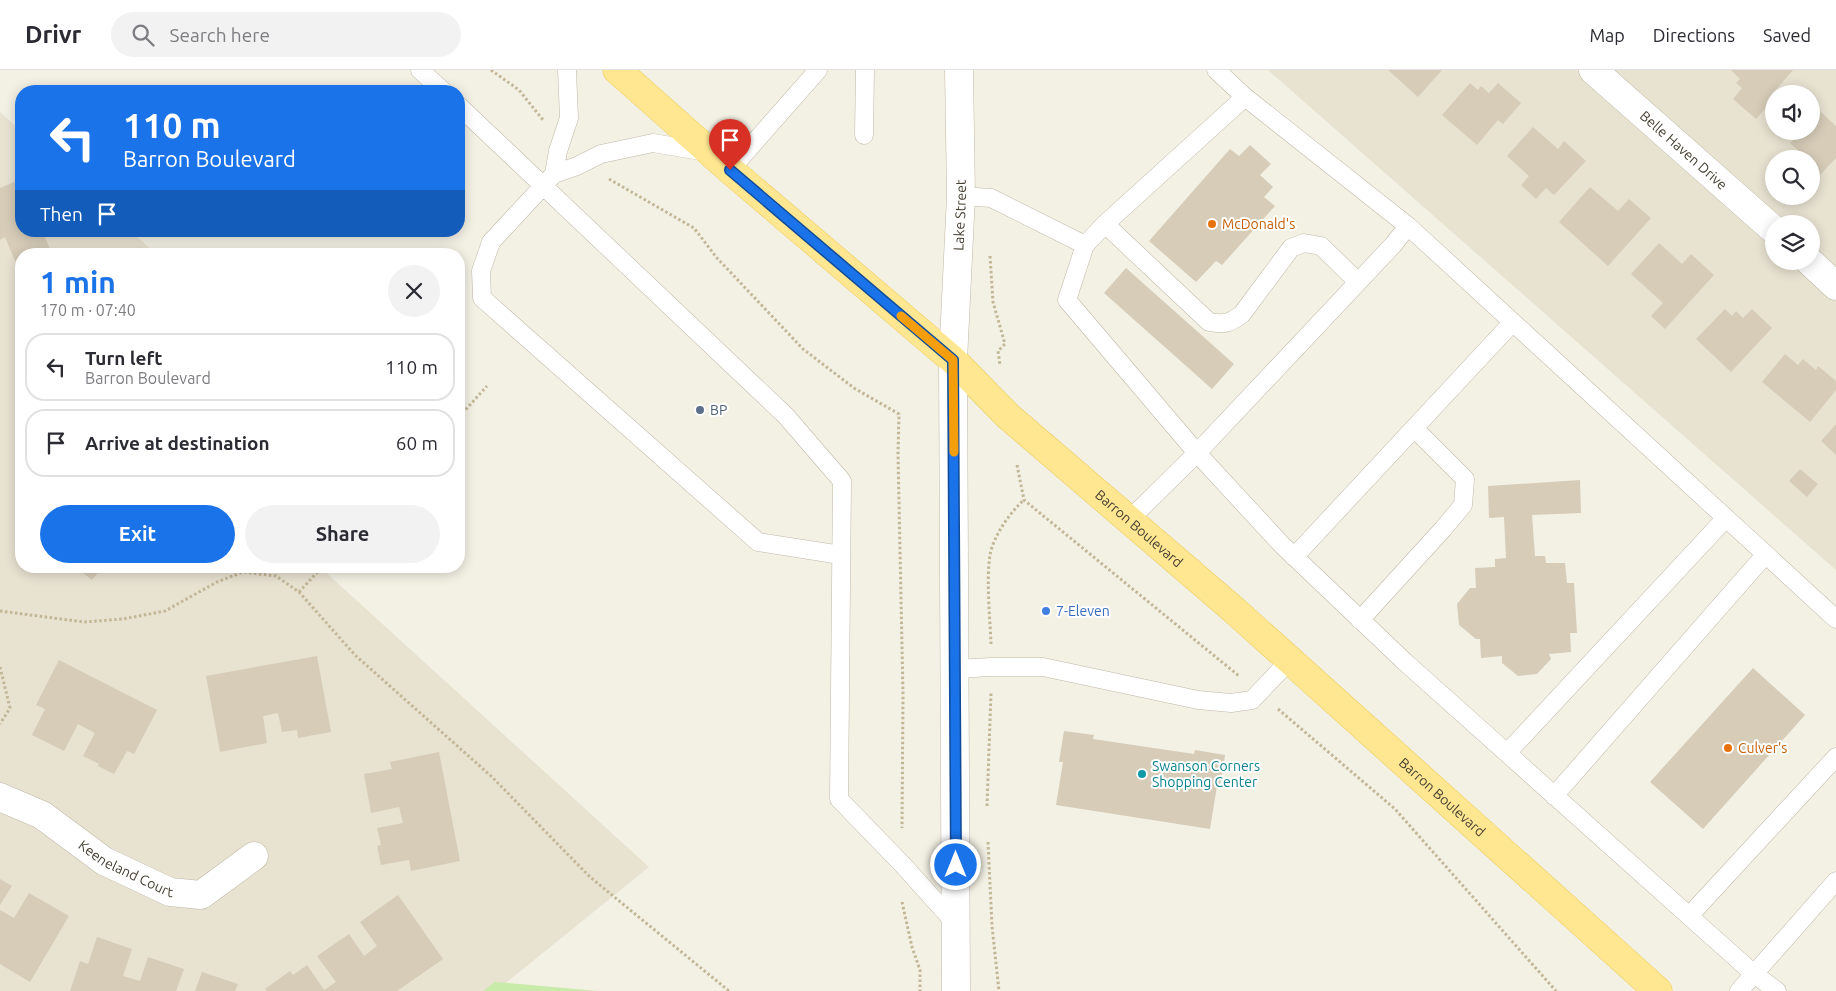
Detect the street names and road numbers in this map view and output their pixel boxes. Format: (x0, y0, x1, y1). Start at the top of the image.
street label: Belle Haven Drive (1637, 107, 1730, 193)
street label: Lake Street (950, 179, 969, 251)
street label: Barron Boulevard (1092, 487, 1186, 570)
street label: Barron Boulevard (1396, 754, 1488, 840)
street label: Keeneland Court (75, 837, 174, 900)

